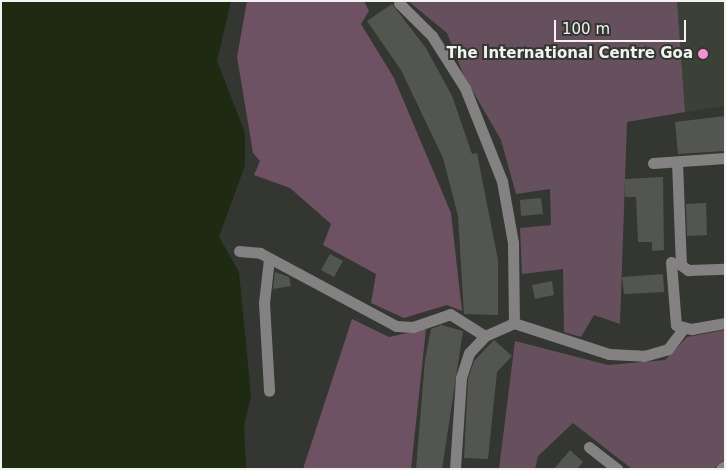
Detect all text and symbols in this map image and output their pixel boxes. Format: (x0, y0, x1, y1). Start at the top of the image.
scale bar (556, 10, 688, 42)
text: 100 m (562, 20, 610, 38)
place label: The International Centre Goa (447, 45, 693, 63)
marker: The International Centre Goa (697, 48, 709, 60)

